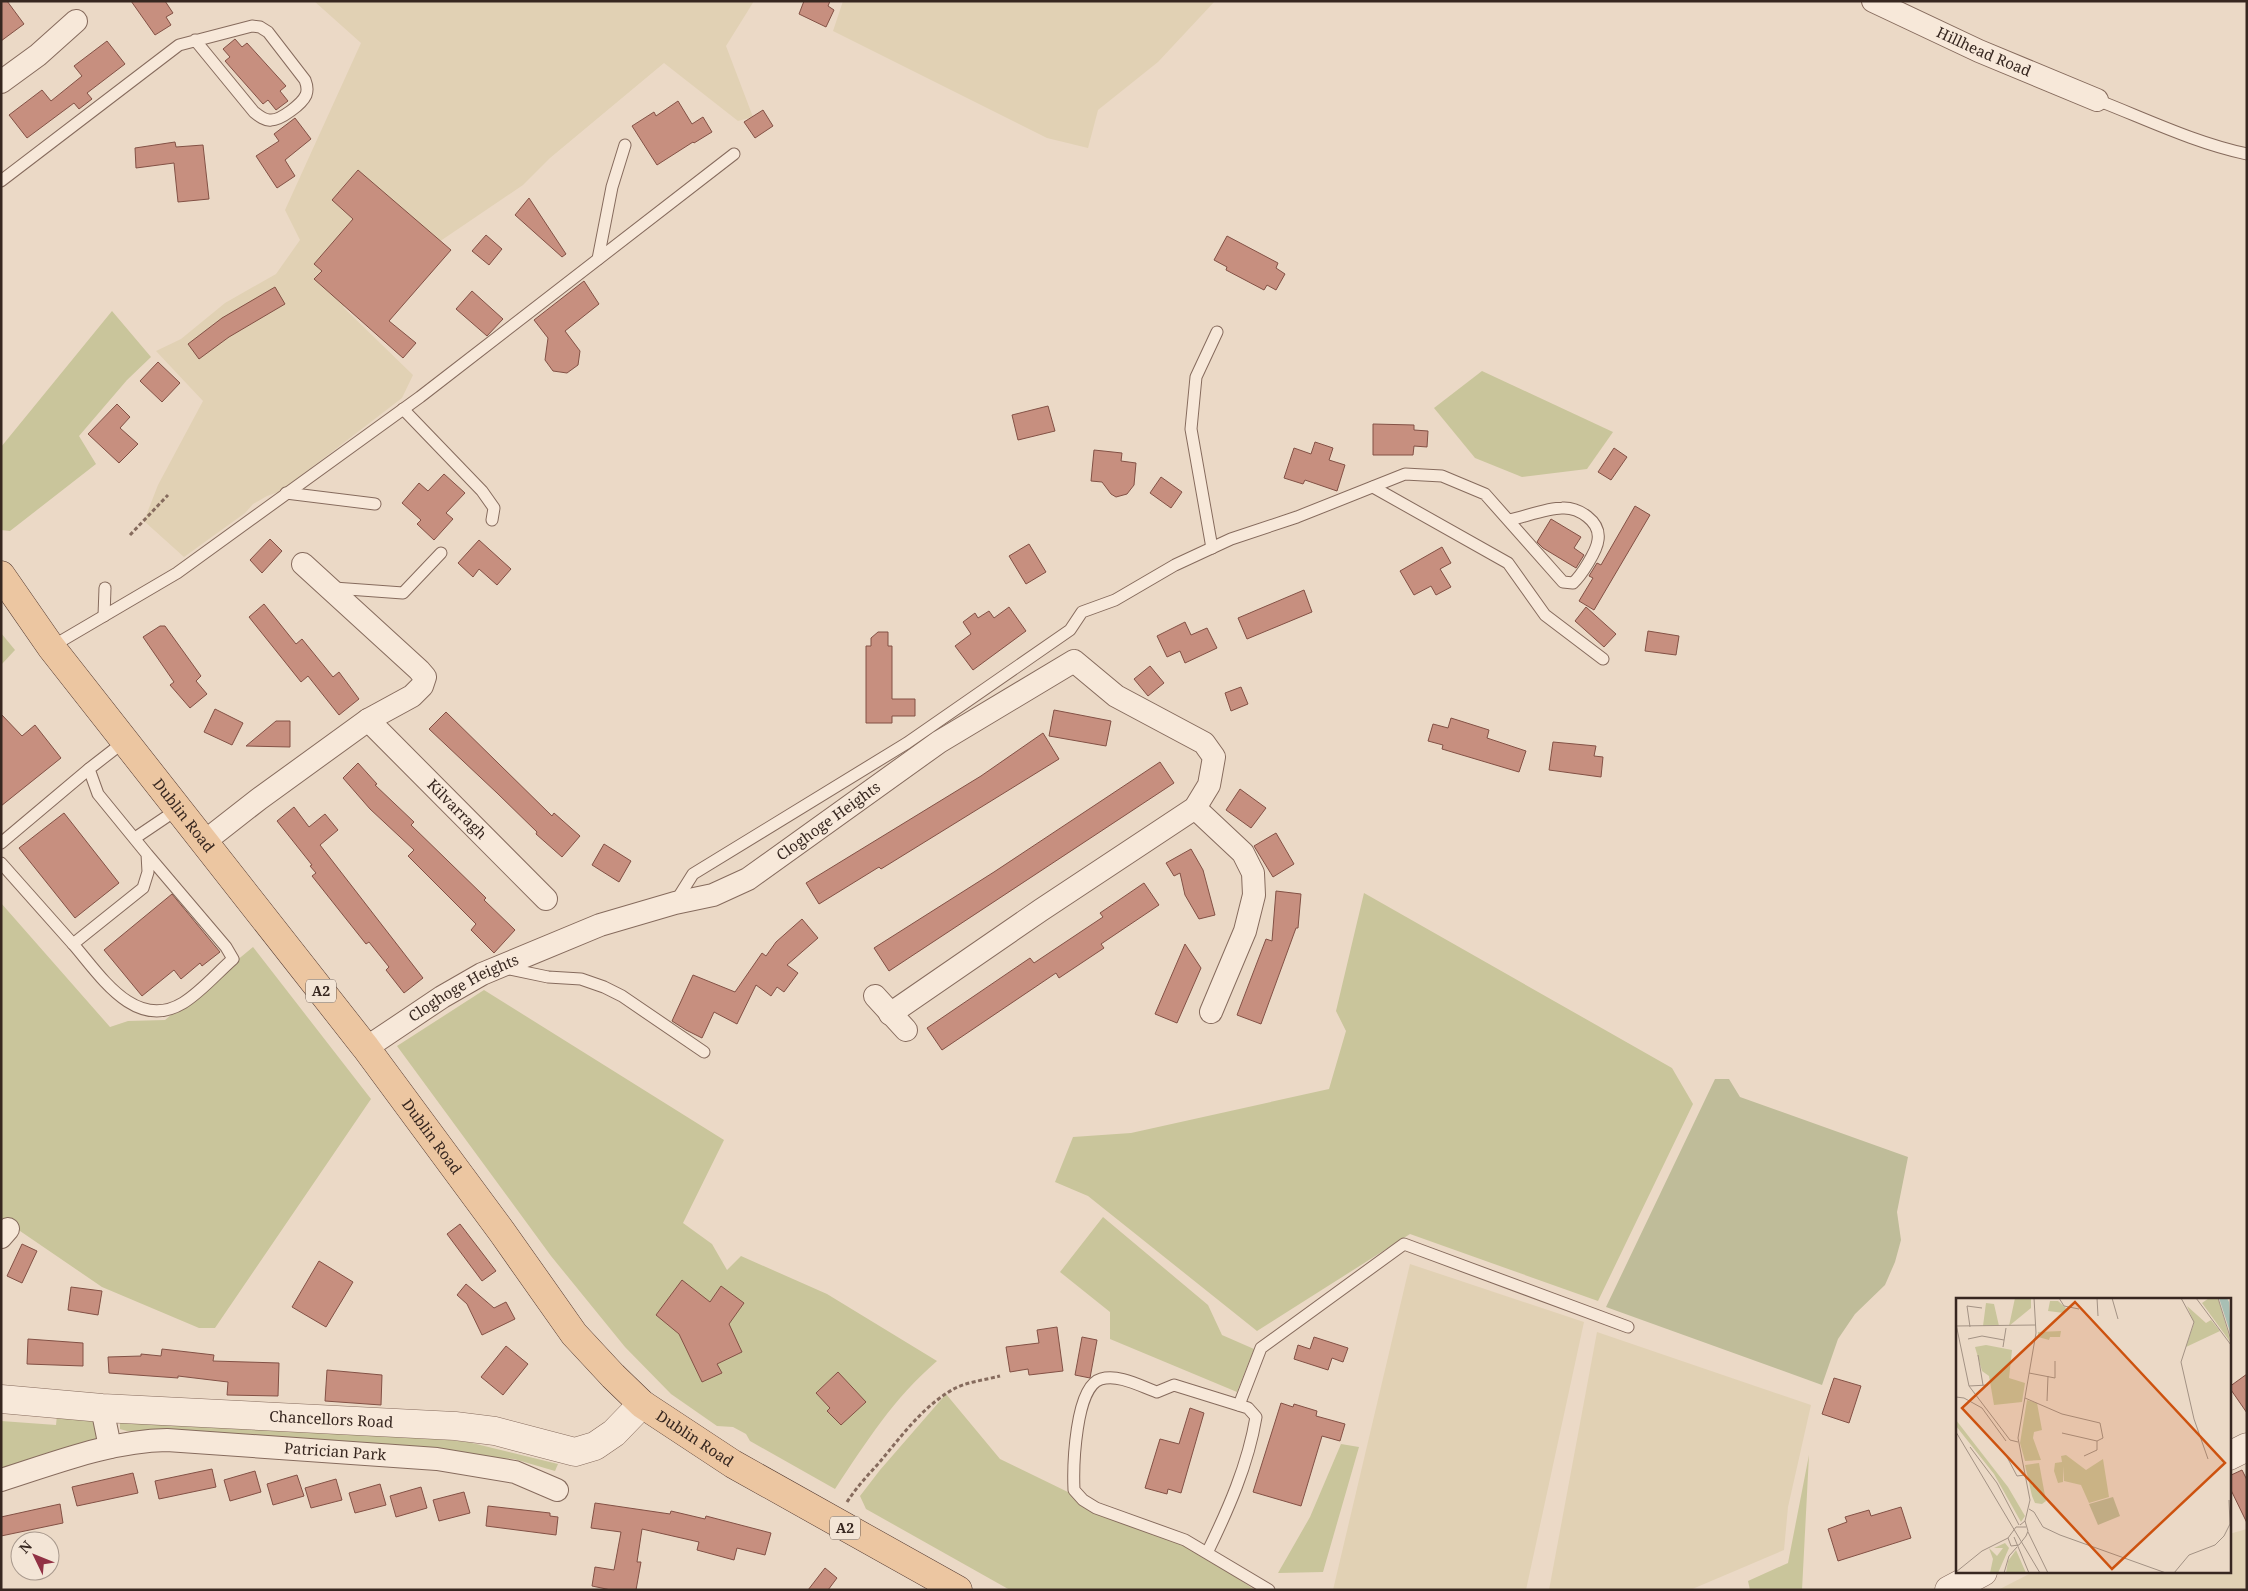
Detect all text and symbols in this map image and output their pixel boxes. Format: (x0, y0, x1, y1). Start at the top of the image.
street label: Hillhead Road (1934, 21, 2034, 81)
street label: Dublin Road (149, 774, 220, 856)
street label: Kilvarragh (423, 774, 492, 843)
street label: Cloghoge Heights (772, 776, 884, 864)
street label: Cloghoge Heights (404, 949, 522, 1026)
road number: A2 (306, 979, 336, 1002)
street label: Dublin Road (398, 1095, 467, 1178)
inset map (1956, 1298, 2230, 1574)
street label: Dublin Road (653, 1405, 738, 1471)
street label: Chancellors Road (269, 1406, 394, 1432)
street label: Patrician Park (284, 1437, 387, 1464)
road number: A2 (830, 1516, 860, 1540)
north arrow (10, 1531, 60, 1581)
text: N (14, 1536, 36, 1557)

